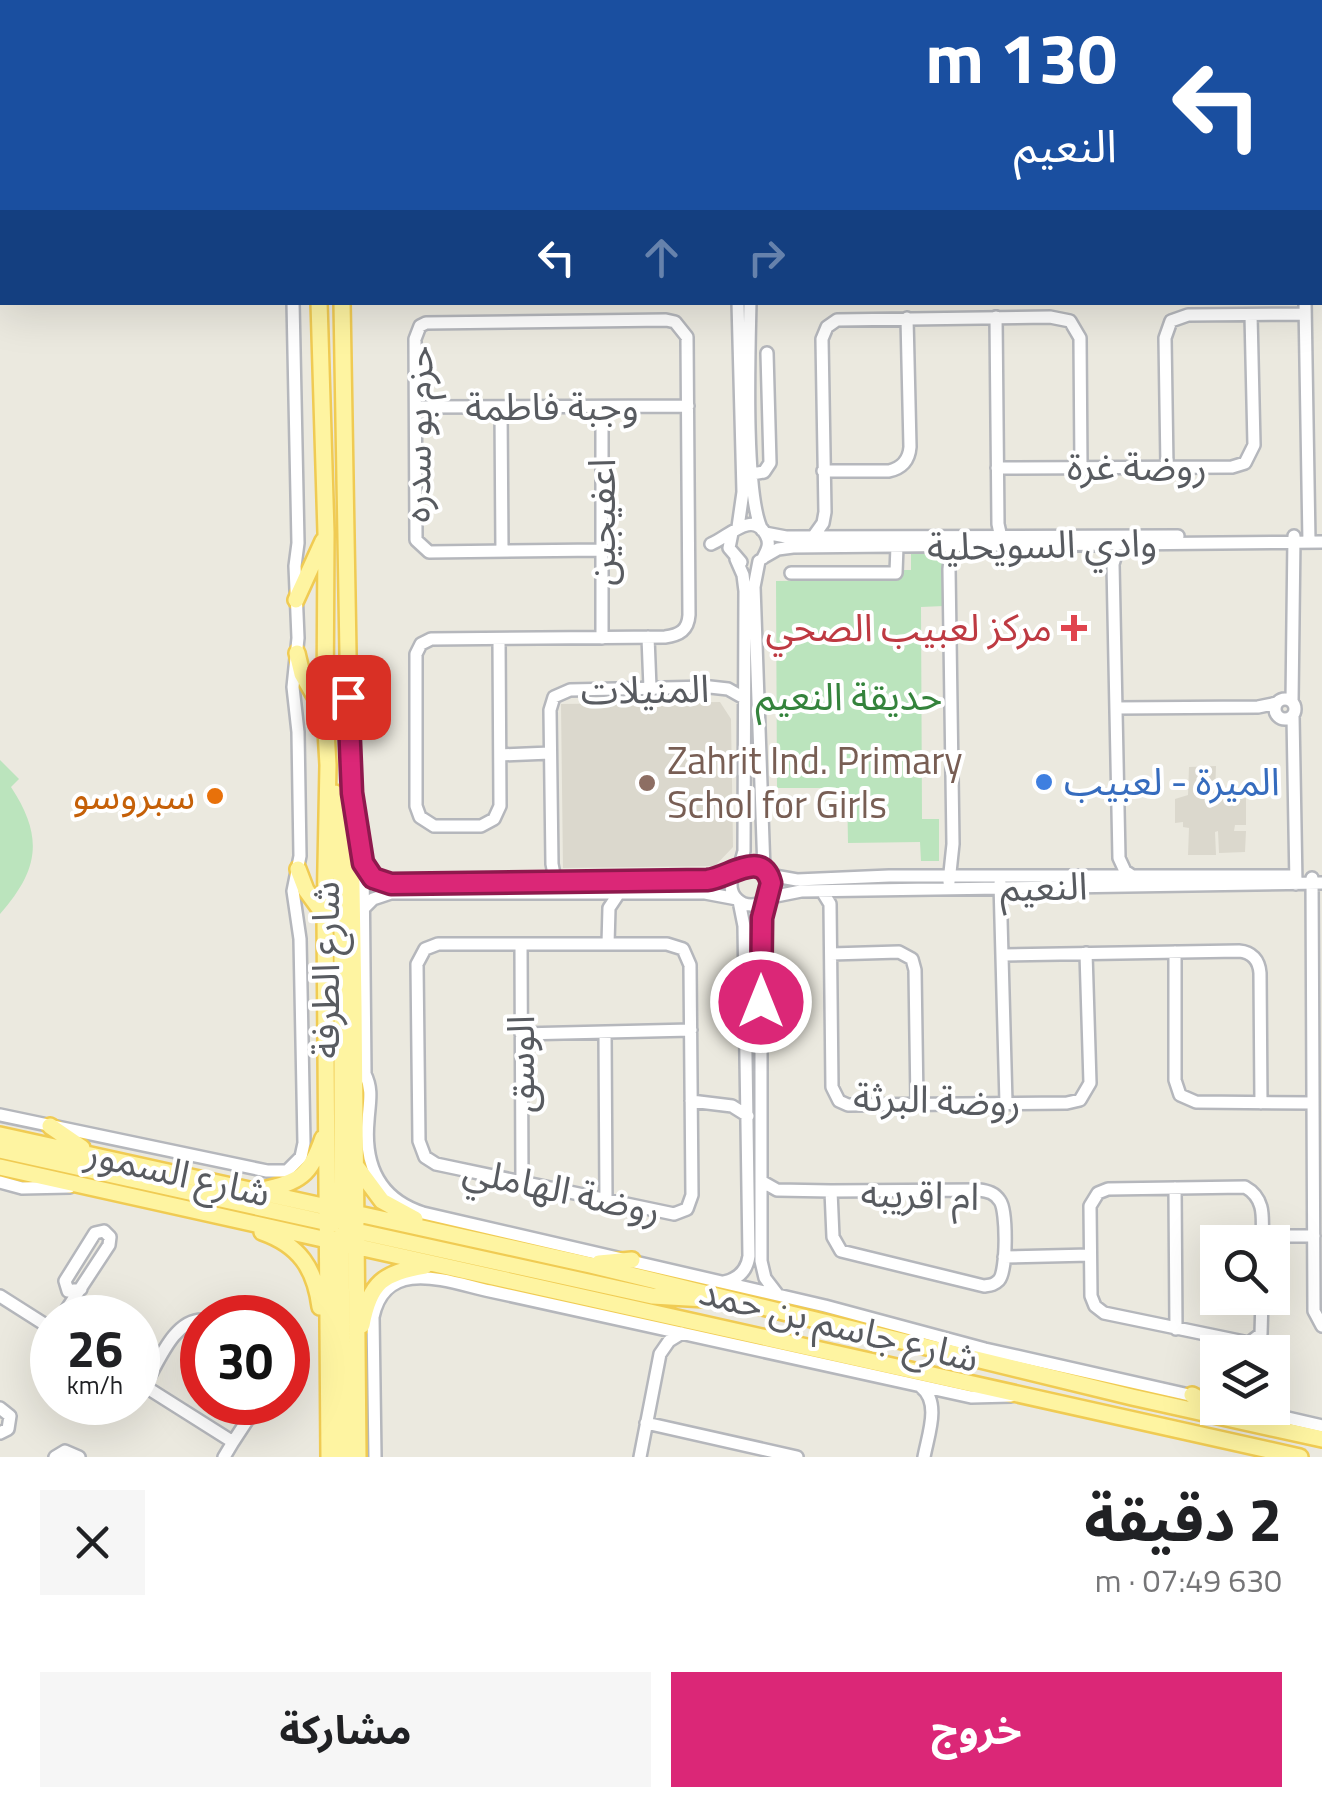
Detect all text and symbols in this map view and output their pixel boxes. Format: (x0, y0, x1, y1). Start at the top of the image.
text: 130 m (925, 4, 1117, 110)
icon: left (1152, 40, 1282, 170)
text: النعيم (1014, 111, 1117, 179)
icon: left (529, 230, 584, 285)
icon: ahead (634, 230, 689, 285)
icon: right (739, 230, 794, 285)
street label: حزم بو سدره (386, 345, 449, 523)
street label: وجبة فاطمة (465, 377, 639, 435)
street label: روضة غرة (1067, 437, 1207, 495)
street label: اعفيجين (572, 458, 630, 586)
street label: وادي السويحلية (926, 513, 1158, 576)
place label: مركز لعبيب الصحي (766, 598, 1052, 657)
marker: مركز لعبيب الصحي (1061, 615, 1087, 641)
pin (306, 655, 391, 740)
street label: المنيلات (580, 659, 710, 719)
park label: حديقة النعيم (756, 667, 942, 726)
icon: arrive (321, 670, 376, 725)
place label: Zahrit Ind. Primary Schol for Girls (667, 731, 963, 833)
place label: الميرة - لعبيب (1064, 752, 1280, 810)
place label: سبروسو (72, 766, 195, 824)
marker: الميرة - لعبيب (1033, 771, 1055, 793)
marker: Zahrit Ind. Primary Schol for Girls (636, 772, 658, 794)
marker: سبروسو (204, 785, 226, 807)
street label: النعيم (1000, 856, 1088, 917)
street label: شارع الطرفة (296, 881, 354, 1059)
position arrow (709, 950, 813, 1054)
street label: الوسق (491, 1015, 549, 1113)
street label: روضة البرثة (852, 1067, 1022, 1131)
street label: شارع السمور (79, 1122, 276, 1221)
street label: روضة الهاملي (458, 1140, 666, 1239)
street label: ام اقريبه (860, 1163, 980, 1226)
map controls (1200, 1225, 1290, 1425)
button: search (1200, 1225, 1290, 1315)
street label: شارع جاسم بن حمد (693, 1261, 985, 1388)
speed limit sign: 30 (180, 1295, 310, 1425)
text: 26 (67, 1310, 123, 1386)
button: layers (1200, 1335, 1290, 1425)
text: km/h (67, 1366, 123, 1404)
text: 2 دقيقة (1084, 1473, 1282, 1564)
button: close (40, 1490, 145, 1595)
text: 630 m · 07:49 (1095, 1556, 1282, 1604)
button: مشاركة (40, 1672, 651, 1787)
button: خروج (671, 1672, 1282, 1787)

